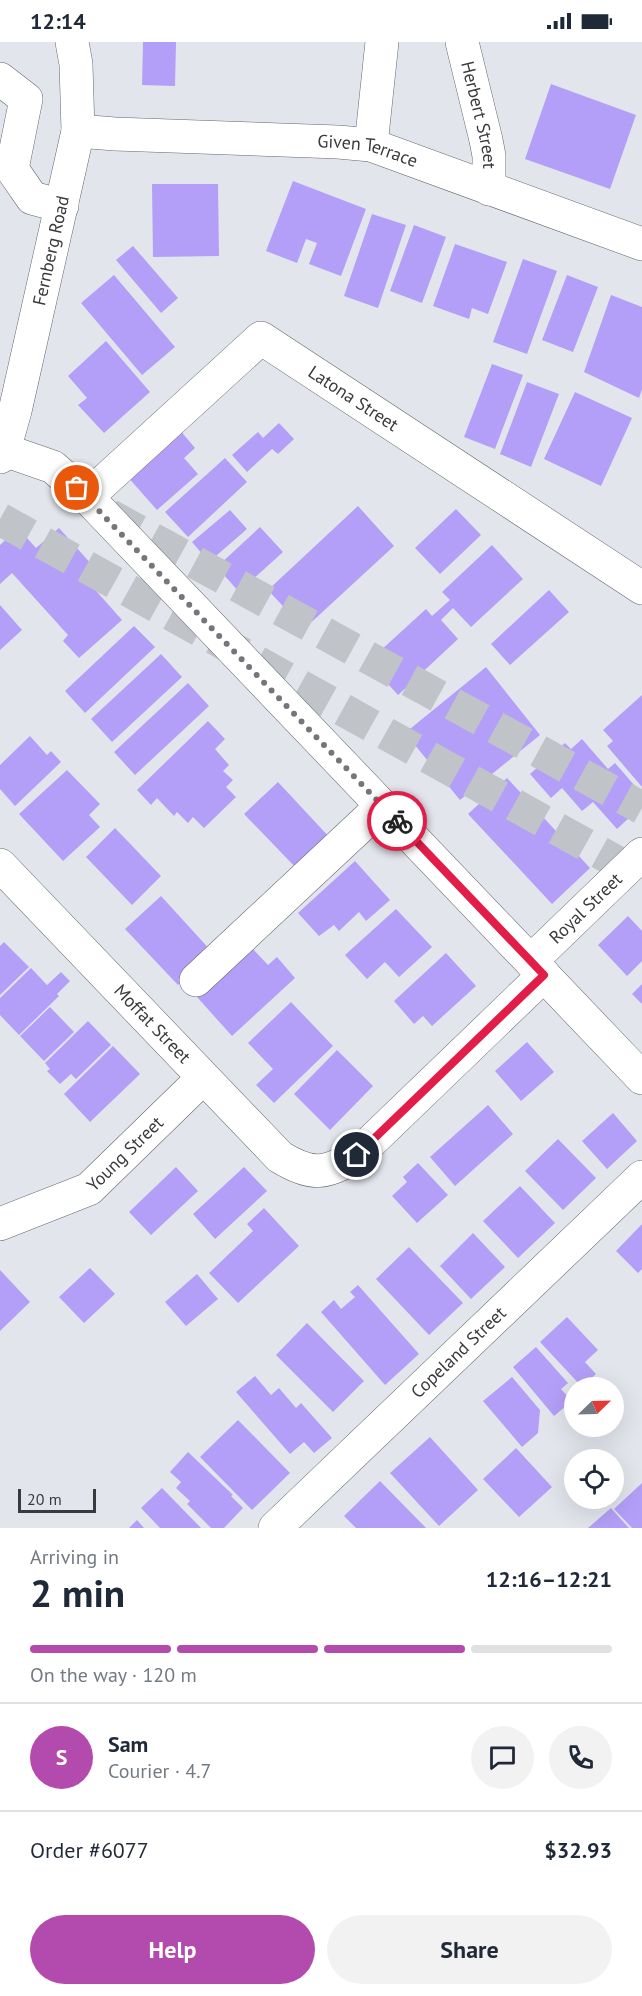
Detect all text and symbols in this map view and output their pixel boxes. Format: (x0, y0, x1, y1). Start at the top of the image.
text: 12:14 (30, 7, 86, 35)
street label: Herbert Street (456, 59, 501, 169)
street label: Given Terrace (317, 129, 421, 172)
street label: Fernberg Road (27, 193, 74, 308)
street label: Latona Street (304, 360, 403, 436)
pin (51, 462, 102, 513)
icon: bag (60, 471, 93, 504)
courier (367, 791, 427, 851)
icon: bike (381, 805, 414, 838)
street label: Royal Street (544, 867, 627, 948)
street label: Moffat Street (109, 979, 196, 1068)
street label: Young Street (82, 1111, 168, 1196)
pin (331, 1129, 382, 1180)
icon: home (340, 1138, 373, 1171)
street label: Copeland Street (406, 1301, 511, 1403)
north arrow (564, 1377, 624, 1437)
map controls (564, 1377, 624, 1509)
button: locate (564, 1449, 624, 1509)
scale bar (18, 1486, 96, 1514)
text: 20 m (27, 1489, 62, 1509)
text: Arriving in (30, 1544, 119, 1570)
text: 12:16–12:21 (486, 1565, 612, 1593)
text: 2 min (30, 1567, 125, 1618)
text: On the way · 120 m (30, 1662, 197, 1688)
button: chat (471, 1726, 534, 1789)
button: phone (549, 1726, 612, 1789)
text: Sam (108, 1730, 148, 1758)
text: S (56, 1743, 67, 1771)
text: Courier · 4.7 (108, 1758, 211, 1784)
text: Order #6077 (30, 1836, 149, 1864)
text: $32.93 (544, 1836, 612, 1864)
button: Help (30, 1915, 315, 1984)
button: Share (327, 1915, 612, 1984)

